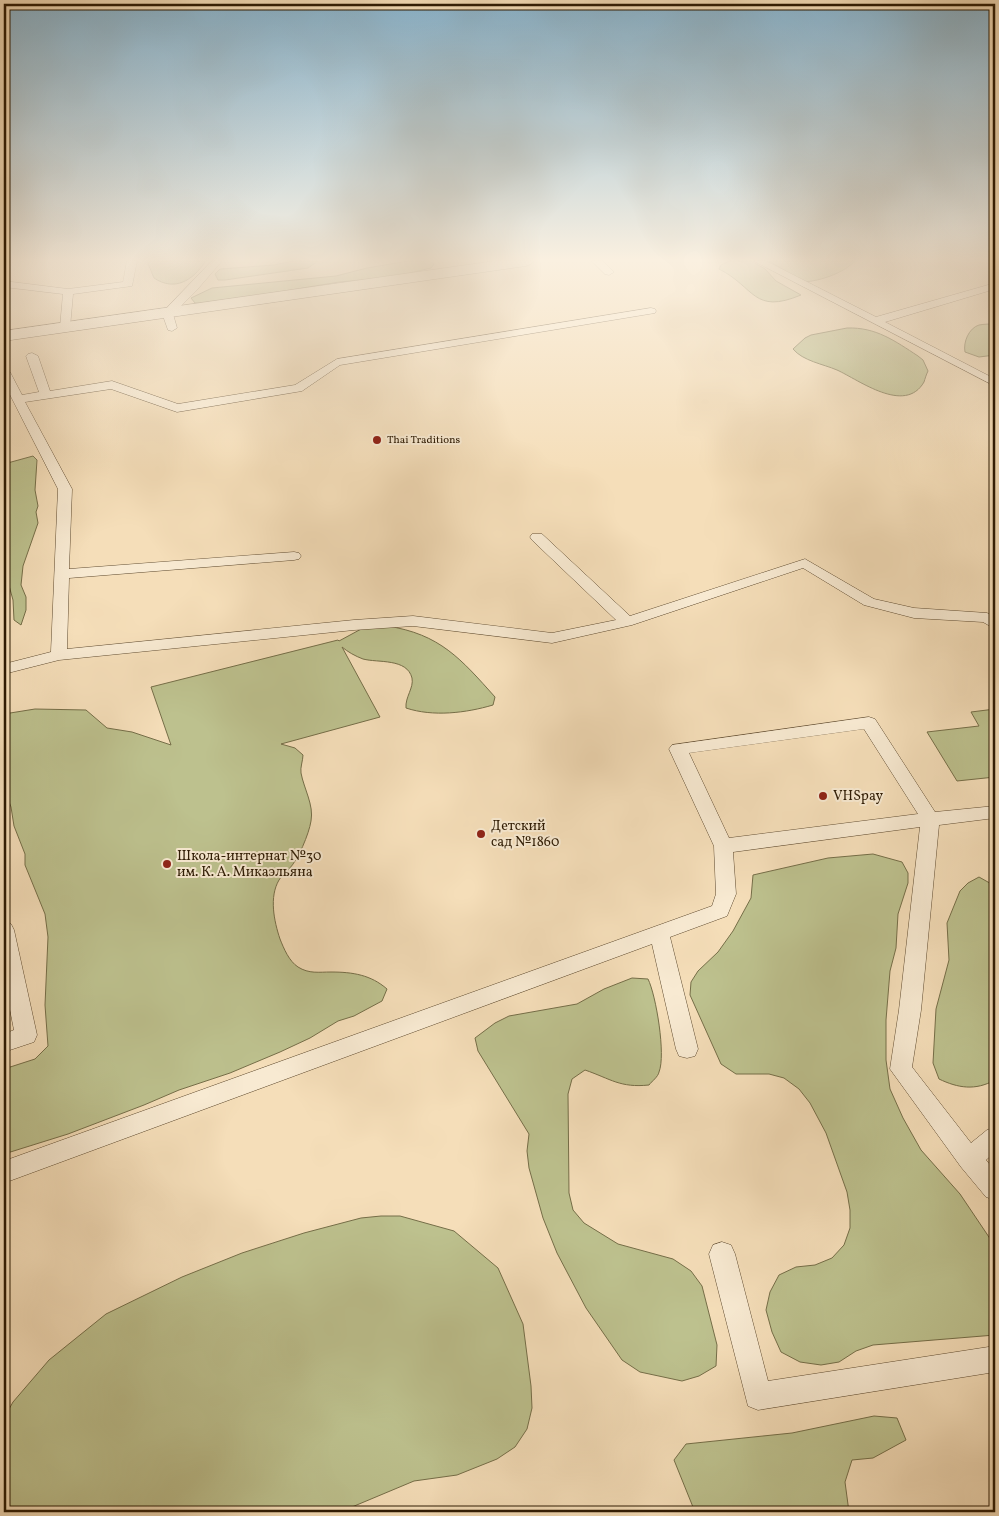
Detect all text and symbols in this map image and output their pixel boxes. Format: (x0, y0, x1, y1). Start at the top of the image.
place label: Thai Traditions (387, 433, 461, 448)
marker: Thai Traditions (371, 434, 383, 446)
place label: VHSpay (833, 787, 883, 806)
marker: VHSpay (817, 790, 829, 802)
place label: Детский сад №1860 (491, 817, 559, 852)
marker: Детский сад №1860 (475, 828, 487, 840)
place label: Школа-интернат №30 им. К. А. Микаэльяна (177, 847, 321, 882)
marker: Школа-интернат №30 им. К. А. Микаэльяна (161, 858, 173, 870)

